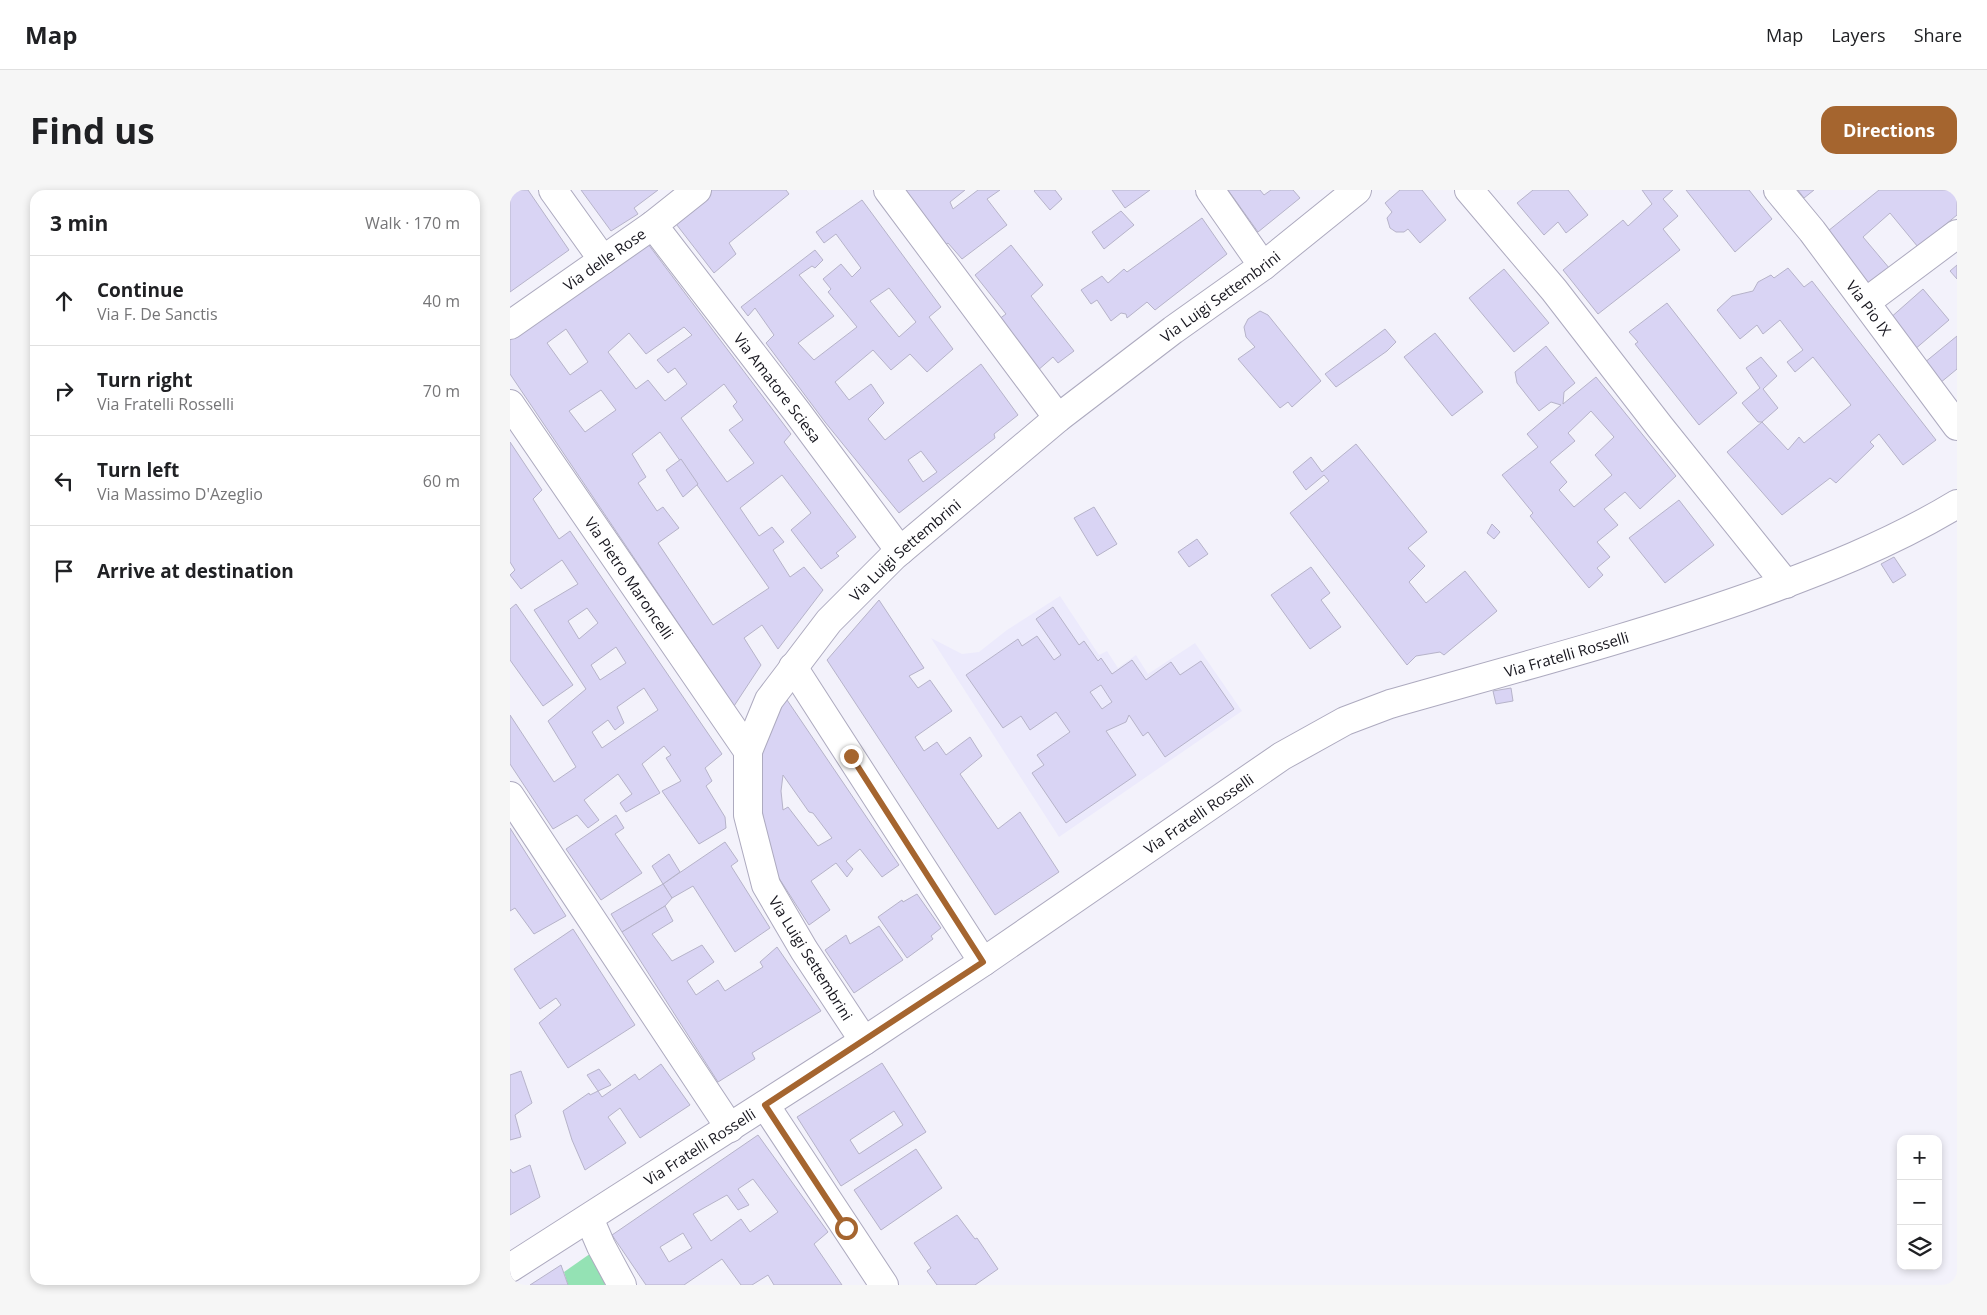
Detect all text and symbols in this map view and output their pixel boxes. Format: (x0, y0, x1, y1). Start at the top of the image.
text: Map (25, 18, 77, 51)
text: Map (1766, 23, 1803, 47)
text: Layers (1831, 23, 1886, 47)
text: Share (1914, 23, 1962, 47)
button: Directions (1821, 106, 1957, 154)
text: Find us (30, 107, 155, 154)
text: 3 min (50, 209, 108, 237)
text: Walk · 170 m (365, 212, 460, 234)
street label: Via delle Rose (559, 223, 649, 295)
street label: Via Luigi Settembrini (1156, 246, 1284, 346)
street label: Via Pio IX (1842, 276, 1896, 340)
text: Continue (97, 277, 184, 303)
icon: ahead (50, 287, 78, 315)
text: 40 m (423, 290, 460, 312)
text: Via F. De Sanctis (97, 303, 218, 325)
street label: Via Amatore Sciesa (730, 329, 826, 446)
text: Turn right (97, 367, 192, 393)
icon: right (50, 377, 78, 405)
text: 70 m (423, 380, 460, 402)
text: Via Fratelli Rosselli (97, 393, 234, 415)
text: Turn left (97, 457, 179, 483)
icon: left (50, 467, 78, 495)
text: 60 m (423, 470, 460, 492)
text: Via Massimo D'Azeglio (97, 483, 263, 505)
street label: Via Luigi Settembrini (845, 494, 965, 605)
street label: Via Pietro Maroncelli (580, 513, 678, 643)
icon: arrive (50, 557, 78, 585)
text: Arrive at destination (97, 558, 294, 584)
street label: Via Fratelli Rosselli (1502, 627, 1631, 681)
route end (840, 745, 863, 768)
street label: Via Fratelli Rosselli (1140, 769, 1257, 858)
street label: Via Luigi Settembrini (765, 892, 857, 1024)
street label: Via Fratelli Rosselli (640, 1103, 759, 1190)
map controls (1897, 1135, 1942, 1270)
button: + (1897, 1135, 1942, 1180)
button: − (1897, 1180, 1942, 1225)
route start (835, 1217, 858, 1240)
button: layers (1897, 1225, 1942, 1270)

